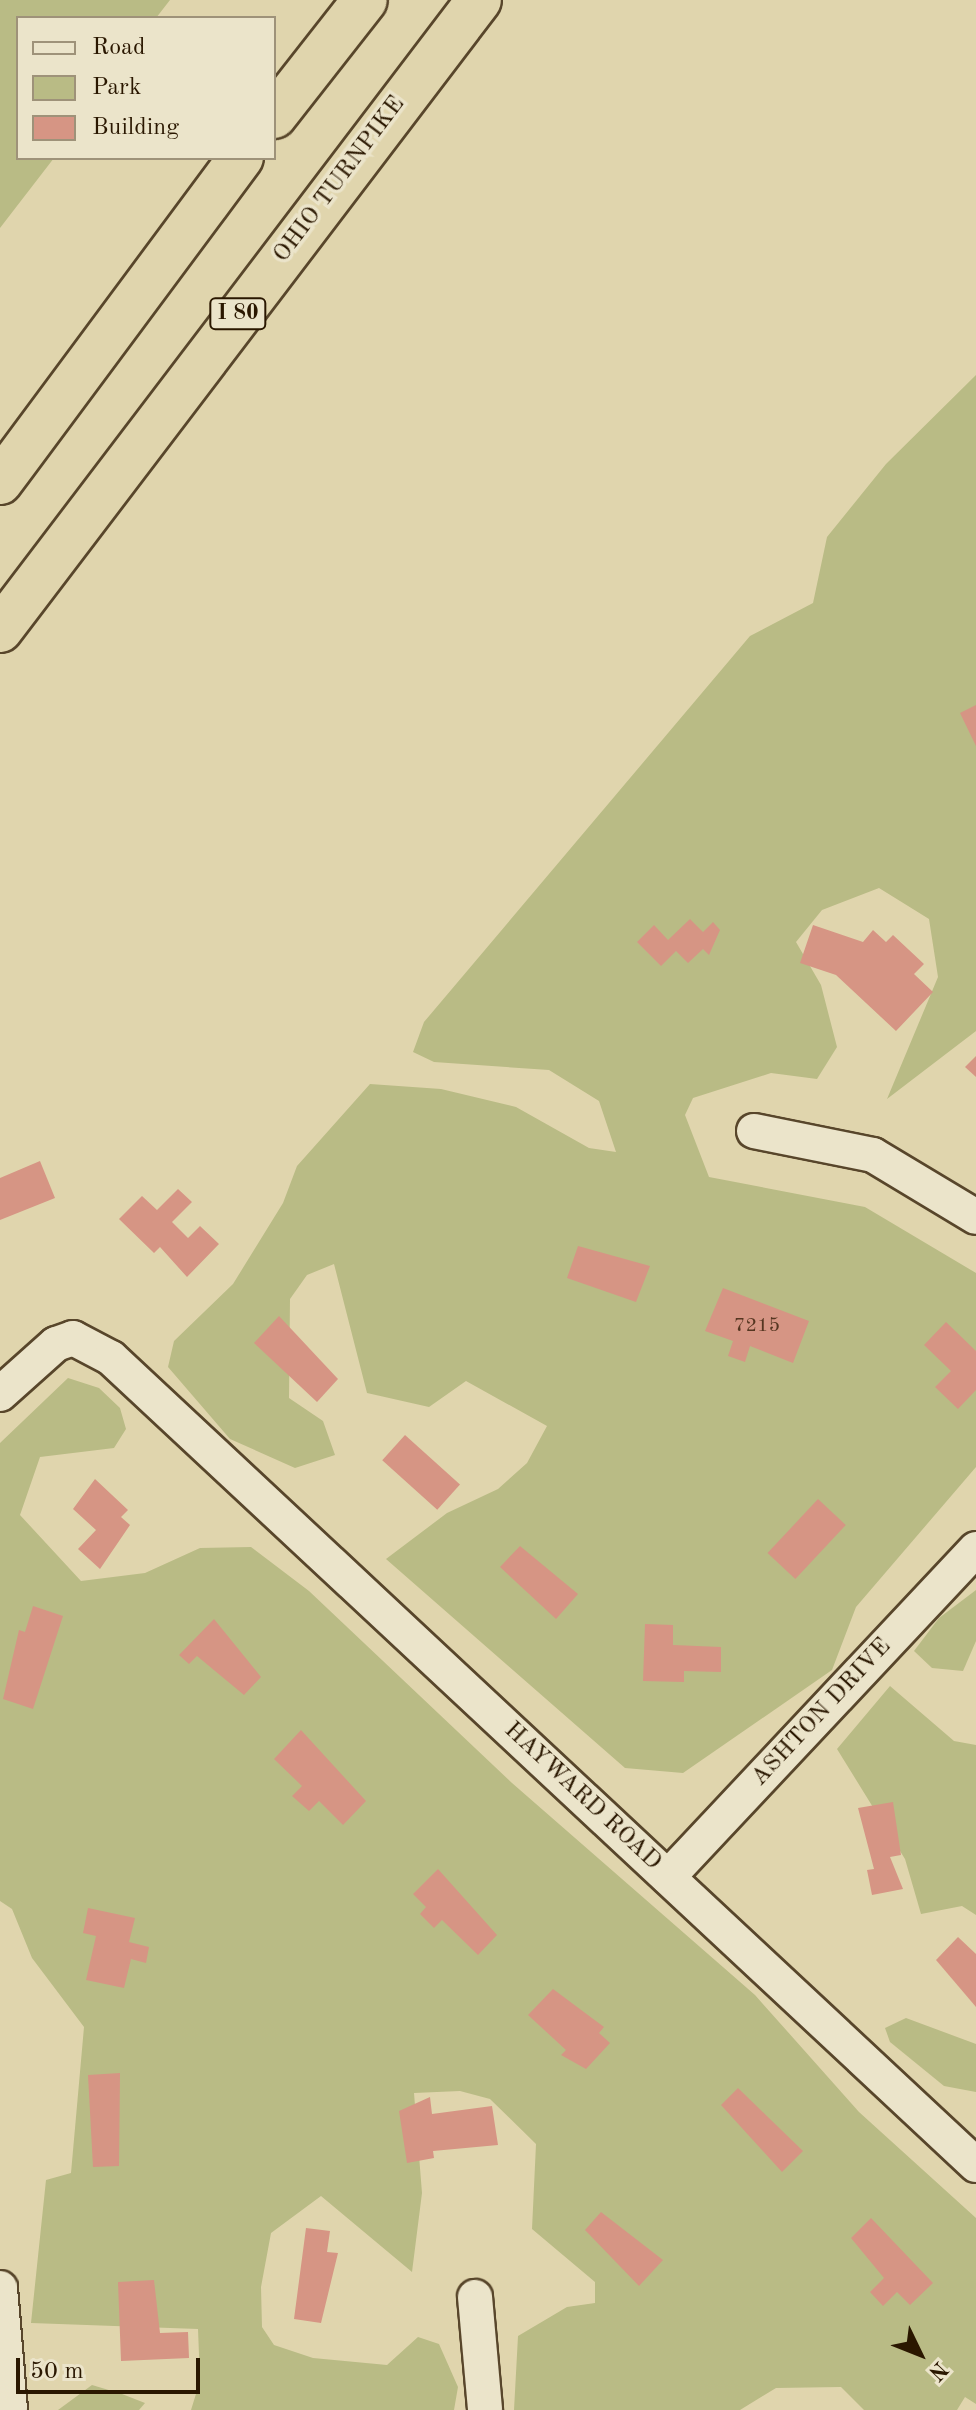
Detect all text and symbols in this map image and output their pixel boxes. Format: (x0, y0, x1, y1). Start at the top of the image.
legend (16, 16, 276, 160)
text: Road (92, 36, 145, 60)
text: Park (92, 76, 141, 100)
street label: OHIO TURNPIKE (268, 91, 412, 269)
text: Building (92, 116, 179, 140)
road number: I 80 (208, 296, 268, 332)
house number: 7215 (734, 1314, 780, 1338)
street label: ASHTON DRIVE (746, 1633, 898, 1793)
street label: HAYWARD ROAD (497, 1717, 667, 1877)
north arrow (880, 2314, 960, 2394)
scale bar (20, 2342, 204, 2392)
text: N (924, 2357, 951, 2384)
text: 50 m (30, 2360, 84, 2384)

